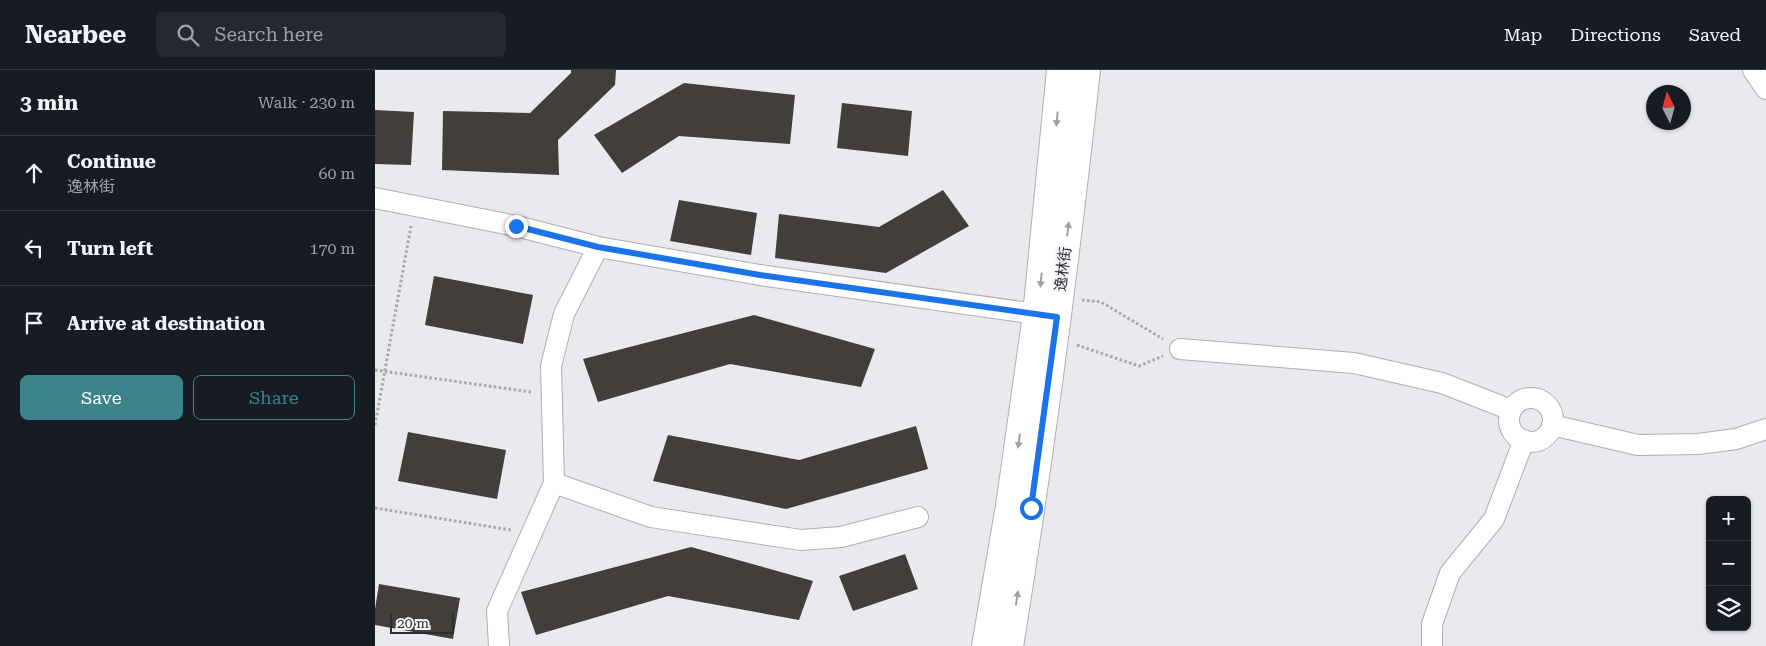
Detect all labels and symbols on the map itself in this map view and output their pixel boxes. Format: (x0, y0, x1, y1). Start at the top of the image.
north arrow (1646, 85, 1691, 130)
one-way arrow (1053, 111, 1061, 127)
route end (505, 215, 528, 238)
one-way arrow (1064, 221, 1072, 237)
street label: 逸林街 (1051, 246, 1075, 292)
one-way arrow (1037, 273, 1045, 289)
one-way arrow (1015, 434, 1023, 450)
route start (1020, 497, 1043, 520)
one-way arrow (1013, 590, 1021, 606)
scale bar (390, 611, 454, 634)

